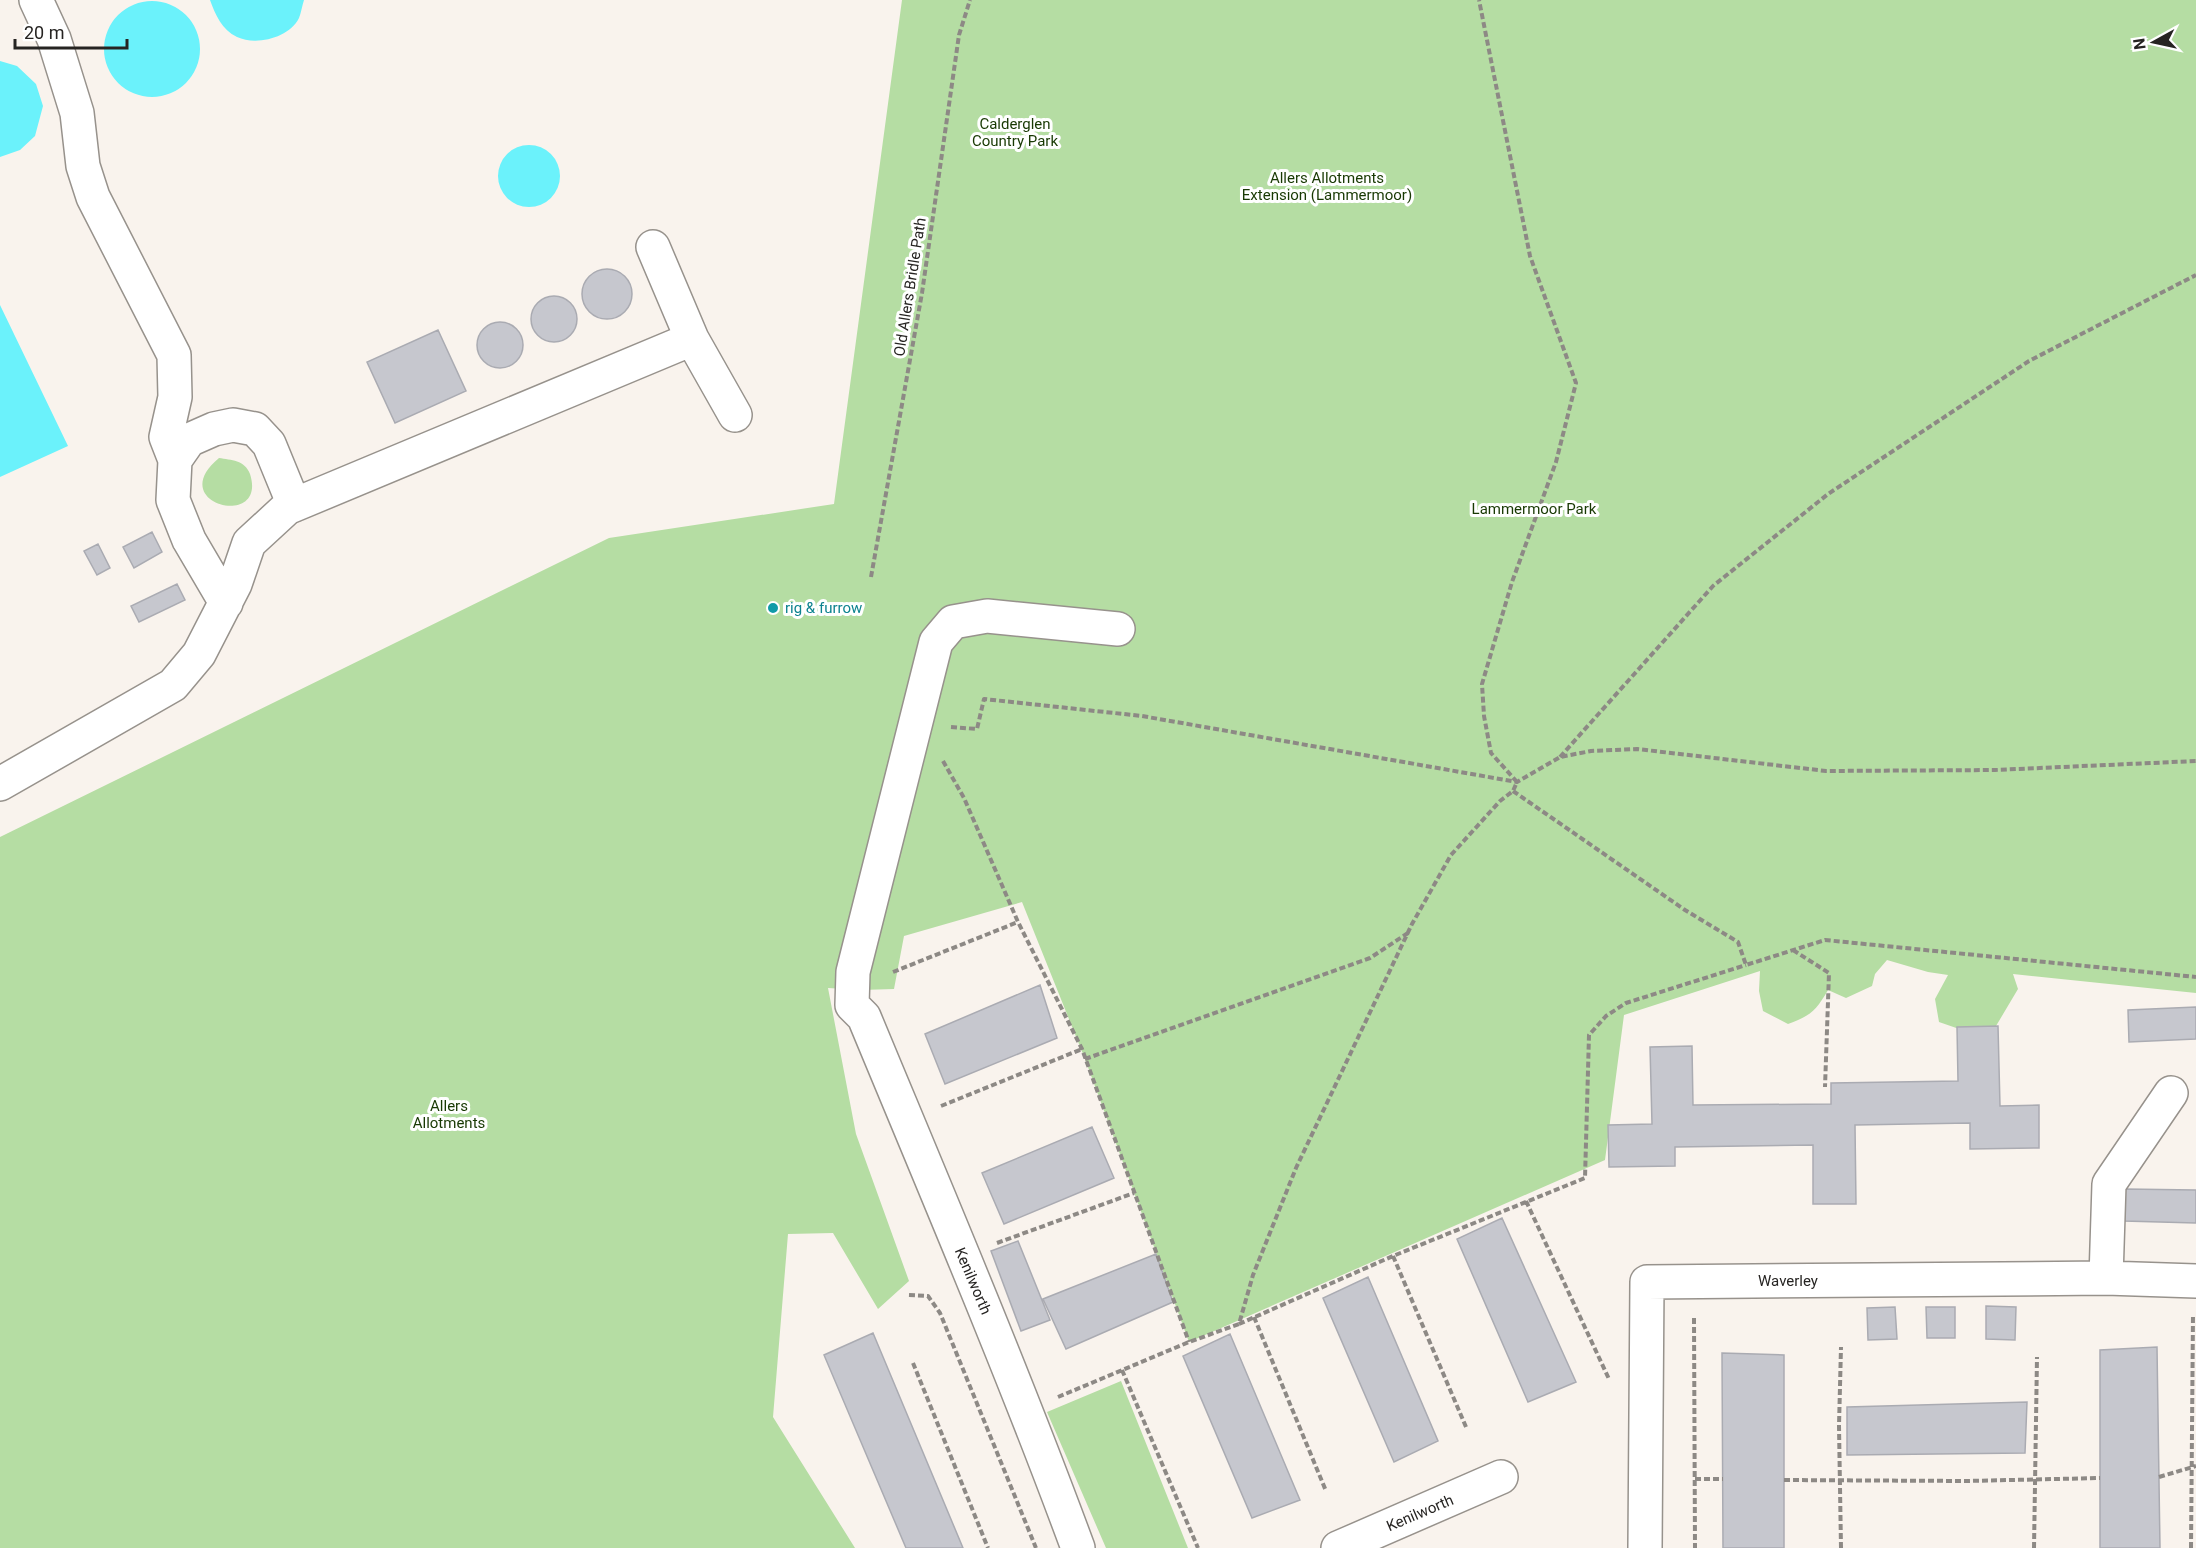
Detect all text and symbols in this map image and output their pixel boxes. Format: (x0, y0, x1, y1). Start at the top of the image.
scale bar (15, 12, 128, 50)
north arrow (2124, 12, 2184, 72)
text: 20 m (24, 22, 64, 43)
text: N (2129, 37, 2150, 51)
park label: Calderglen Country Park (972, 115, 1058, 150)
park label: Allers Allotments Extension (Lammermoor) (1242, 169, 1412, 204)
street label: Old Allers Bridle Path (890, 216, 930, 358)
park label: Lammermoor Park (1472, 500, 1597, 518)
place label: rig & furrow (785, 599, 862, 617)
marker: rig & furrow (766, 601, 780, 615)
park label: Allers Allotments (413, 1097, 485, 1132)
street label: Kenilworth (951, 1245, 995, 1317)
street label: Waverley (1758, 1272, 1818, 1290)
street label: Kenilworth (1384, 1491, 1456, 1535)

